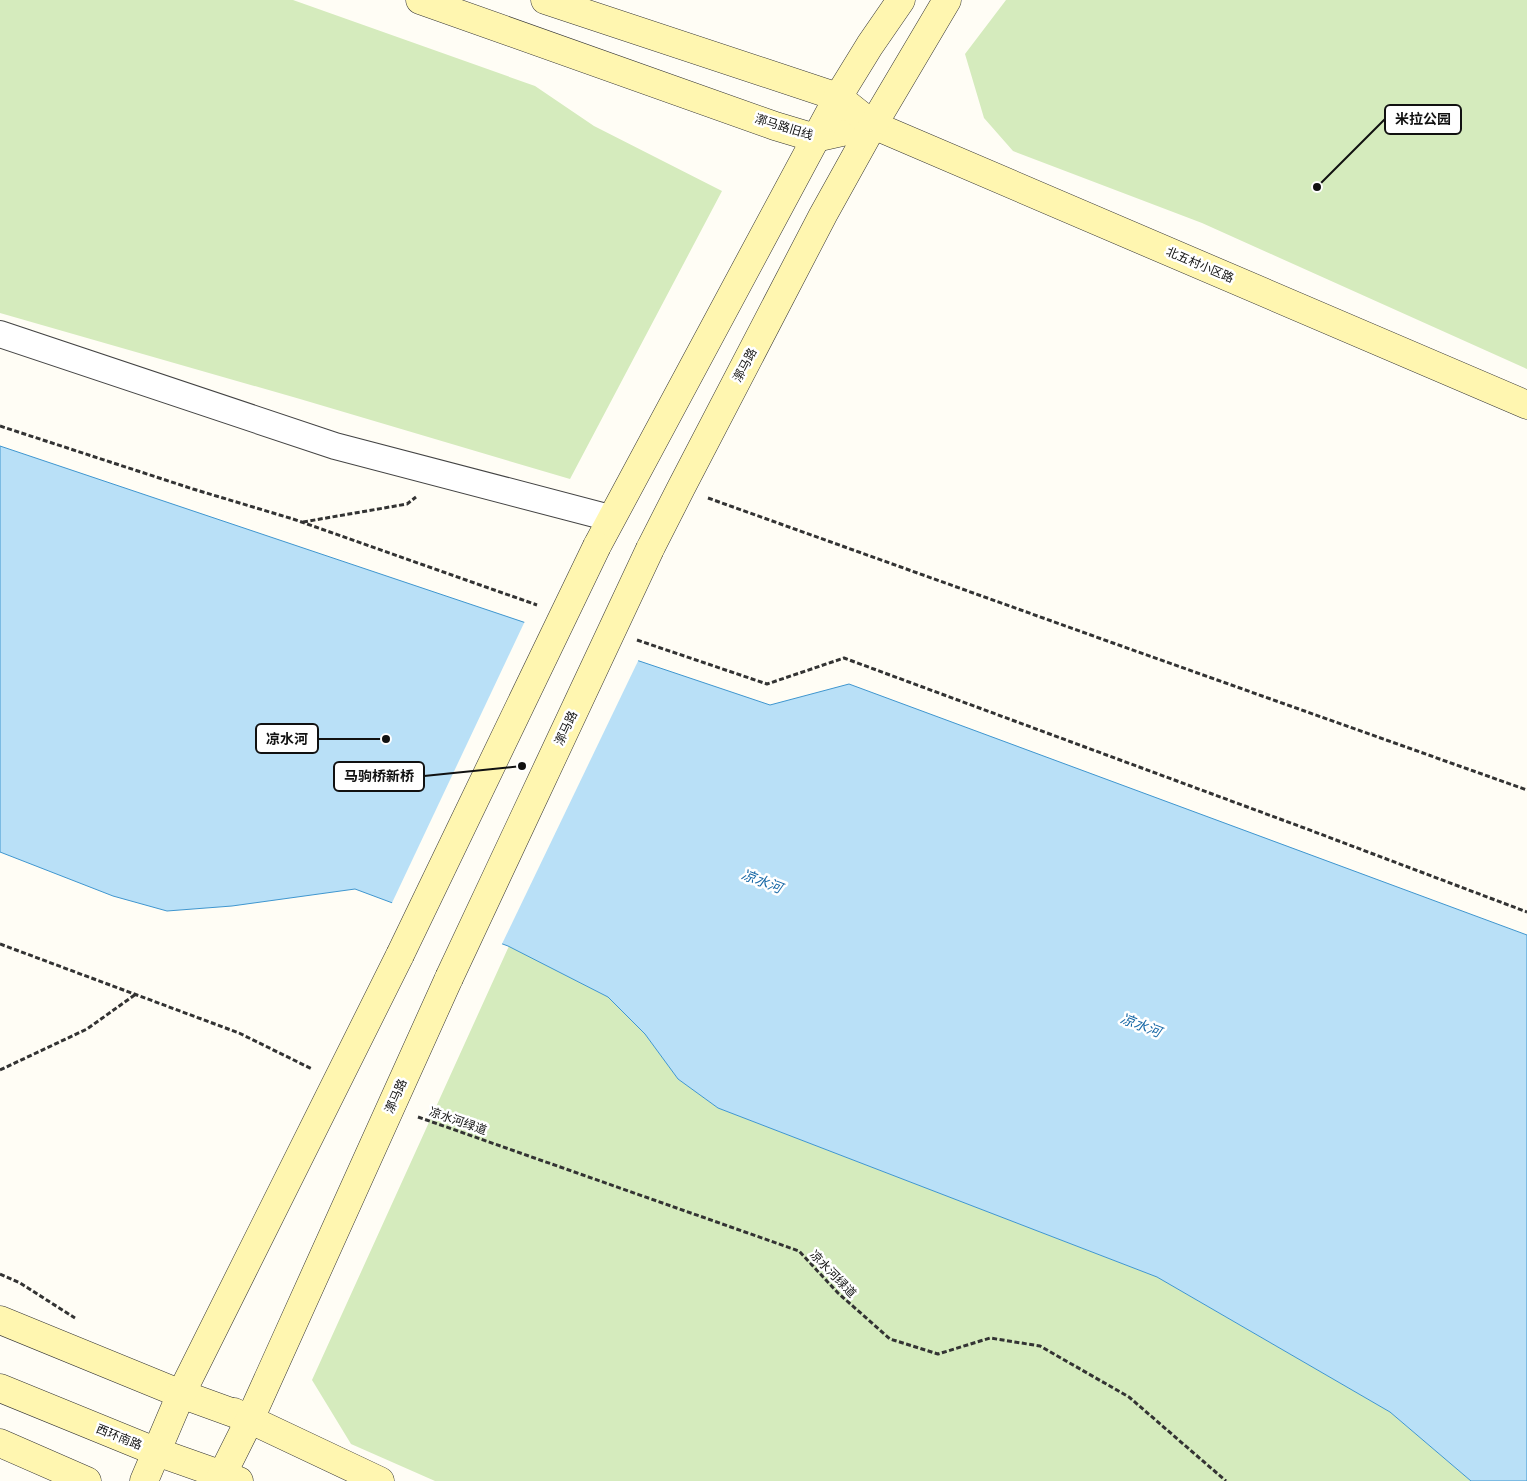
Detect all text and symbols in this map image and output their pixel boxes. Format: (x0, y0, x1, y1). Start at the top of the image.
callout: 米拉公园 (1385, 105, 1461, 134)
text: 米拉公园 (1395, 108, 1451, 128)
street label: 漷马路旧线 (753, 109, 816, 142)
street label: 北五村小区路 (1164, 242, 1237, 286)
street label: 漷马路 (728, 344, 760, 384)
street label: 漷马路 (549, 707, 580, 747)
callout: 凉水河 (256, 724, 318, 753)
text: 凉水河 (266, 728, 308, 748)
callout: 马驹桥新桥 (334, 762, 424, 791)
text: 马驹桥新桥 (344, 765, 414, 785)
water label: 凉水河 (739, 863, 788, 898)
water label: 凉水河 (1118, 1007, 1167, 1042)
street label: 漷马路 (380, 1075, 410, 1115)
street label: 凉水河绿道 (427, 1102, 490, 1137)
street label: 凉水河绿道 (807, 1245, 861, 1300)
street label: 西环南路 (94, 1419, 145, 1452)

